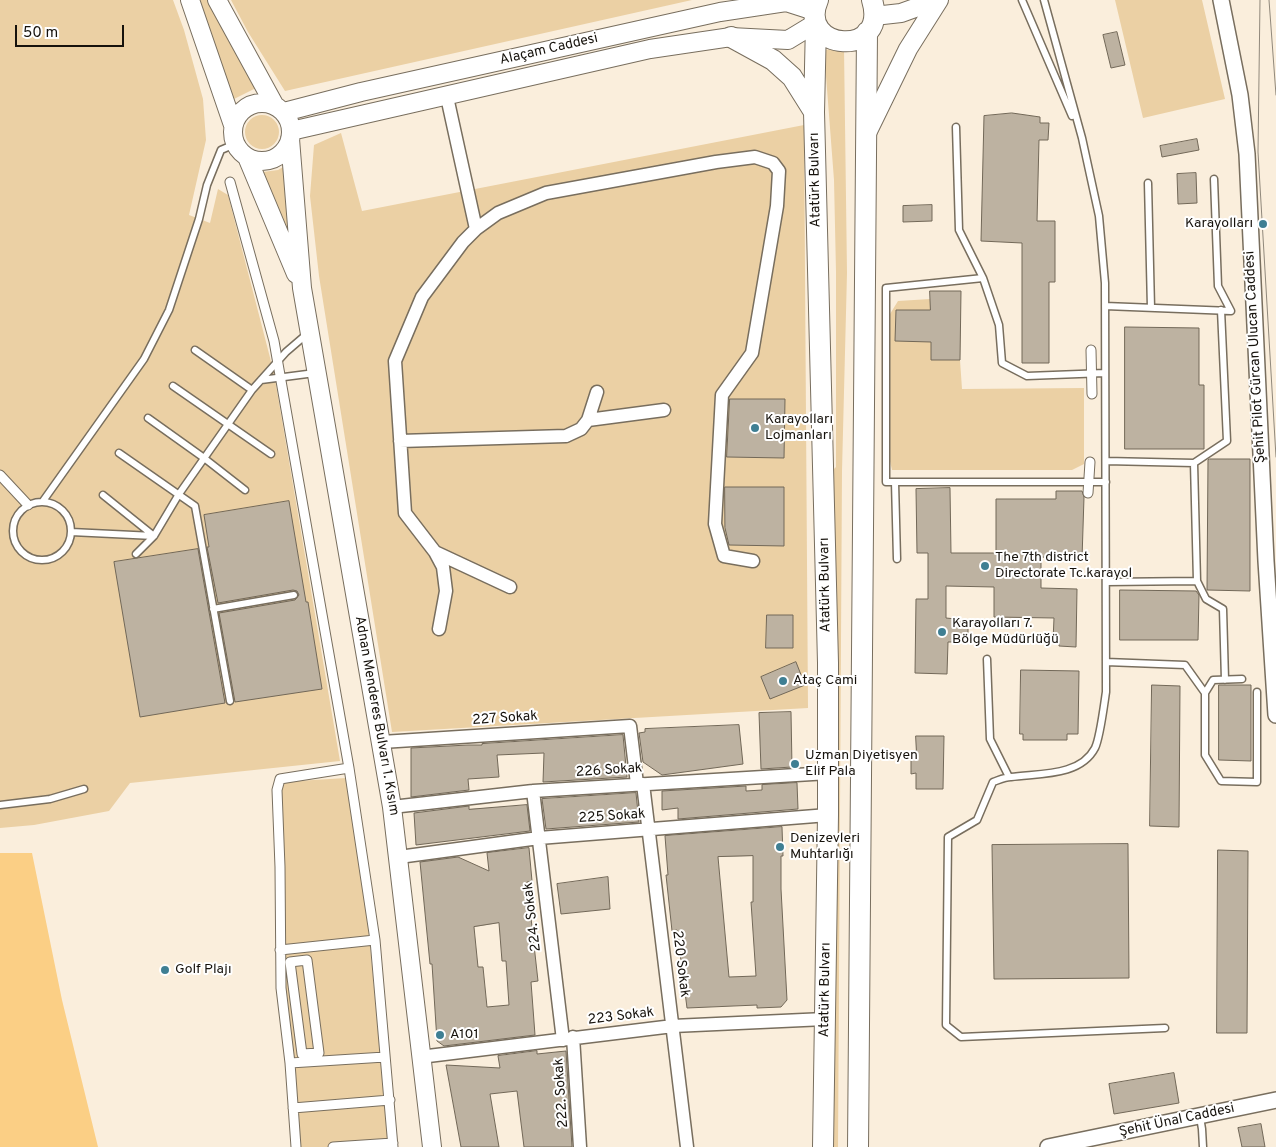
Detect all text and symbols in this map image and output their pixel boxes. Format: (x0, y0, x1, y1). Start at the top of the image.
scale bar (18, 15, 126, 47)
text: 50 m (23, 24, 58, 43)
street label: Alaçam Caddesi (498, 31, 600, 69)
street label: Atatürk Bulvarı (807, 132, 825, 228)
place label: Karayolları (1185, 216, 1253, 232)
marker: Karayolları (1257, 218, 1269, 230)
street label: Şehit Pilot Gürcan Ulucan Caddesi (1242, 250, 1270, 464)
place label: Karayolları Lojmanları (765, 412, 833, 444)
marker: Karayolları Lojmanları (749, 422, 761, 434)
street label: Atatürk Bulvarı (817, 537, 835, 633)
place label: The 7th district Directorate Tc.karayol (995, 550, 1132, 582)
marker: The 7th district Directorate Tc.karayol (979, 560, 991, 572)
street label: Adnan Menderes Bulvarı 1. Kısım (350, 615, 402, 817)
place label: Karayolları 7. Bölge Müdürlüğü (952, 616, 1059, 648)
marker: Karayolları 7. Bölge Müdürlüğü (936, 626, 948, 638)
place label: Ataç Cami (793, 673, 857, 689)
marker: Ataç Cami (777, 675, 789, 687)
street label: 227 Sokak (472, 708, 538, 730)
place label: Uzman Diyetisyen Elif Pala (805, 748, 918, 780)
marker: Uzman Diyetisyen Elif Pala (789, 758, 801, 770)
street label: 226 Sokak (575, 760, 643, 782)
street label: 225 Sokak (578, 806, 646, 828)
place label: Denizevleri Muhtarlığı (790, 831, 860, 864)
marker: Denizevleri Muhtarlığı (774, 841, 786, 853)
street label: 224. Sokak (520, 881, 546, 953)
street label: 220 Sokak (668, 930, 692, 998)
street label: Atatürk Bulvarı (817, 942, 835, 1038)
place label: Golf Plajı (175, 962, 231, 978)
marker: Golf Plajı (159, 964, 171, 976)
street label: 223 Sokak (587, 1005, 655, 1029)
place label: A101 (450, 1027, 479, 1043)
marker: A101 (434, 1029, 446, 1041)
street label: 222. Sokak (551, 1058, 573, 1128)
street label: Şehit Ünal Caddesi (1118, 1101, 1236, 1141)

